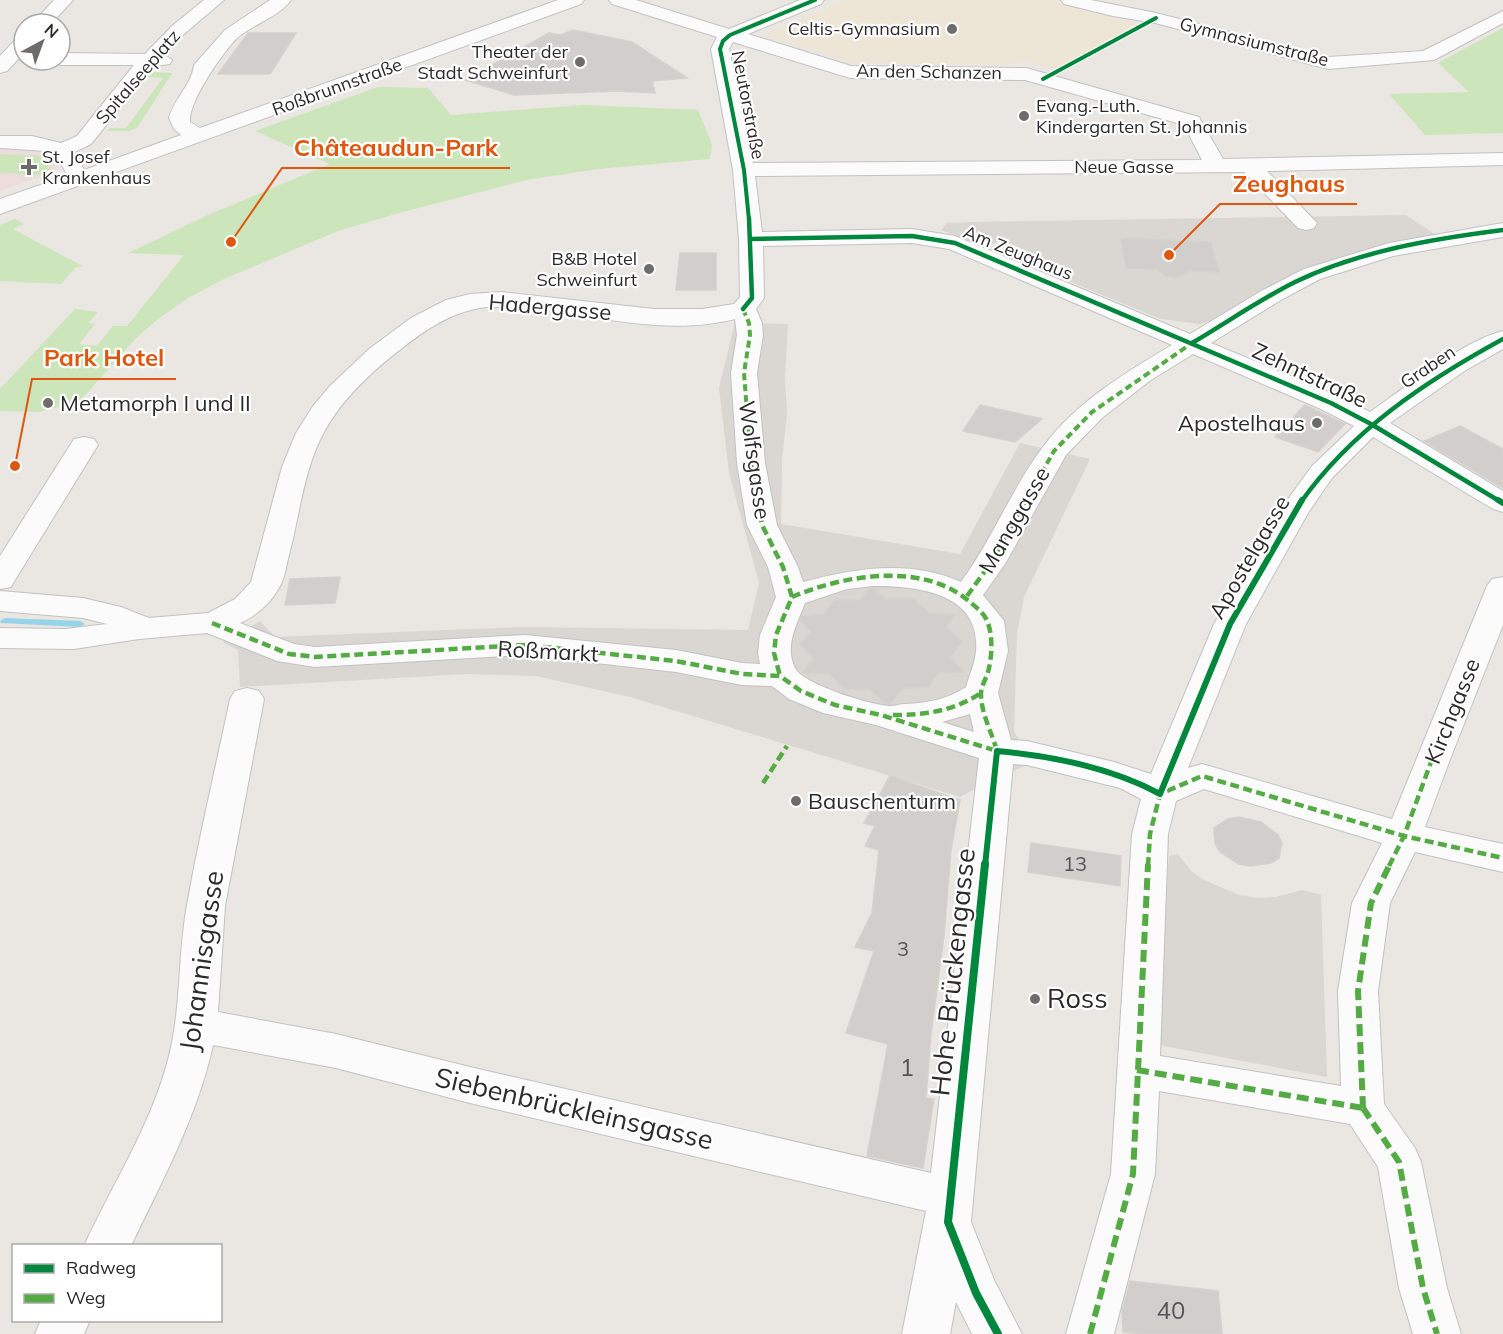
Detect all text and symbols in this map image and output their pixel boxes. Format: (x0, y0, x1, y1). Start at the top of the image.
north arrow (12, 12, 72, 72)
street label: Gymnasiumstraße (1177, 12, 1331, 71)
place label: Celtis-Gymnasium (788, 17, 940, 40)
text: N (41, 19, 63, 42)
marker: Celtis-Gymnasium (945, 22, 959, 36)
street label: Spitalseeplatz (90, 25, 185, 129)
place label: Theater der Stadt Schweinfurt (417, 40, 568, 84)
street label: Neutorstraße (727, 49, 770, 161)
street label: Roßbrunnstraße (269, 52, 405, 121)
marker: Theater der Stadt Schweinfurt (573, 55, 587, 69)
street label: An den Schanzen (856, 59, 1002, 84)
place label: Evang.-Luth. Kindergarten St. Johannis (1036, 94, 1248, 138)
marker: Evang.-Luth. Kindergarten St. Johannis (1017, 109, 1031, 123)
callout: Châteaudun-Park (282, 126, 510, 168)
text: Châteaudun-Park (294, 132, 499, 162)
place label: St. Josef Krankenhaus (42, 145, 151, 189)
street label: Neue Gasse (1074, 155, 1174, 178)
marker: St. Josef Krankenhaus (20, 158, 38, 176)
callout: Zeughaus (1220, 162, 1357, 204)
text: Zeughaus (1233, 168, 1345, 198)
street label: Am Zeughaus (960, 220, 1076, 285)
place label: B&B Hotel Schweinfurt (537, 247, 637, 291)
marker: B&B Hotel Schweinfurt (642, 262, 656, 276)
street label: Hadergasse (487, 288, 613, 326)
street label: Zehntstraße (1248, 336, 1372, 414)
callout: Park Hotel (32, 337, 176, 379)
street label: Graben (1396, 340, 1460, 393)
text: Park Hotel (44, 342, 164, 372)
place label: Metamorph I und II (60, 389, 251, 417)
marker: Metamorph I und II (41, 396, 55, 410)
street label: Wolfsgasse (733, 399, 777, 521)
place label: Apostelhaus (1178, 409, 1305, 437)
marker: Apostelhaus (1310, 416, 1324, 430)
street label: Manggasse (972, 462, 1056, 578)
street label: Apostelgasse (1202, 490, 1296, 624)
street label: Roßmarkt (497, 634, 599, 668)
street label: Kirchgasse (1418, 654, 1486, 768)
place label: Bauschenturm (808, 787, 956, 815)
marker: Bauschenturm (789, 794, 803, 808)
street label: Hohe Brückengasse (922, 846, 982, 1097)
house number: 13 (1063, 851, 1087, 876)
street label: Johannisgasse (172, 869, 230, 1053)
house number: 3 (897, 936, 909, 961)
place label: Ross (1047, 981, 1108, 1015)
marker: Ross (1028, 992, 1042, 1006)
house number: 1 (900, 1052, 914, 1082)
street label: Siebenbrückleinsgasse (432, 1059, 717, 1157)
legend (12, 1244, 222, 1322)
text: Radweg (66, 1256, 136, 1279)
text: Weg (66, 1286, 106, 1309)
house number: 40 (1157, 1295, 1185, 1325)

